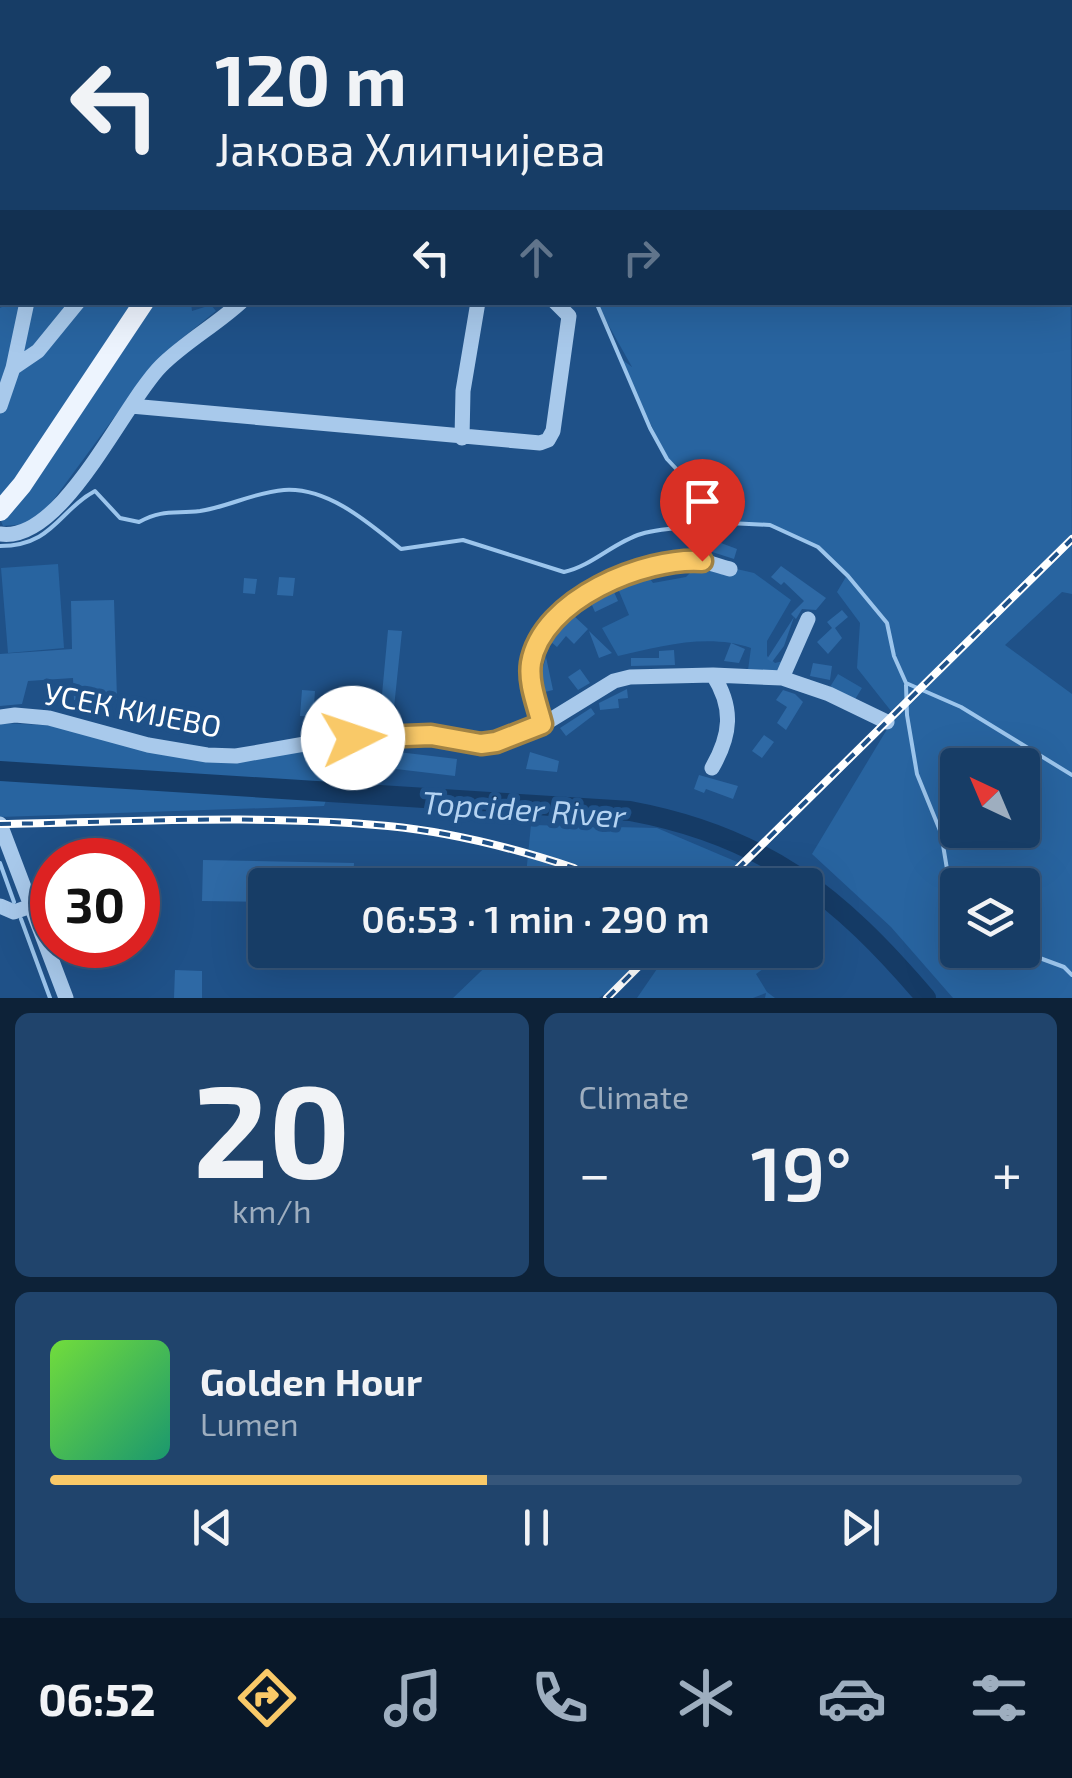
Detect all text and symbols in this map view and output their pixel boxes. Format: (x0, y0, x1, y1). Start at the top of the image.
text: 120 m (215, 36, 407, 120)
icon: left (50, 40, 180, 170)
text: Јакова Хлипчијева (215, 121, 606, 175)
icon: left (404, 230, 459, 285)
icon: ahead (509, 230, 564, 285)
icon: right (614, 230, 669, 285)
pin (660, 459, 745, 562)
icon: arrive (675, 474, 730, 529)
street label: УСЕК КИЈЕВО (41, 674, 225, 744)
position arrow (301, 686, 405, 790)
north arrow (940, 748, 1040, 848)
map controls (940, 748, 1040, 968)
water label: Topcider River (421, 782, 628, 835)
speed limit sign: 30 (30, 838, 160, 968)
button: layers (940, 868, 1040, 968)
text: 06:53 · 1 min · 290 m (361, 895, 710, 941)
text: 20 (193, 1048, 351, 1204)
text: Climate (579, 1077, 689, 1115)
text: 19° (750, 1126, 852, 1216)
text: − (579, 1139, 611, 1205)
text: + (992, 1139, 1022, 1205)
text: km/h (232, 1191, 311, 1229)
text: Golden Hour (200, 1358, 422, 1404)
text: Lumen (200, 1404, 299, 1442)
icon: previous (185, 1500, 240, 1555)
icon: pause (509, 1500, 564, 1555)
icon: next (833, 1500, 888, 1555)
icon: directions (232, 1663, 302, 1733)
icon: music (378, 1663, 448, 1733)
icon: phone (525, 1663, 595, 1733)
icon: climate (671, 1663, 741, 1733)
icon: car (817, 1663, 887, 1733)
icon: filters (964, 1663, 1034, 1733)
text: 06:52 (38, 1671, 156, 1725)

